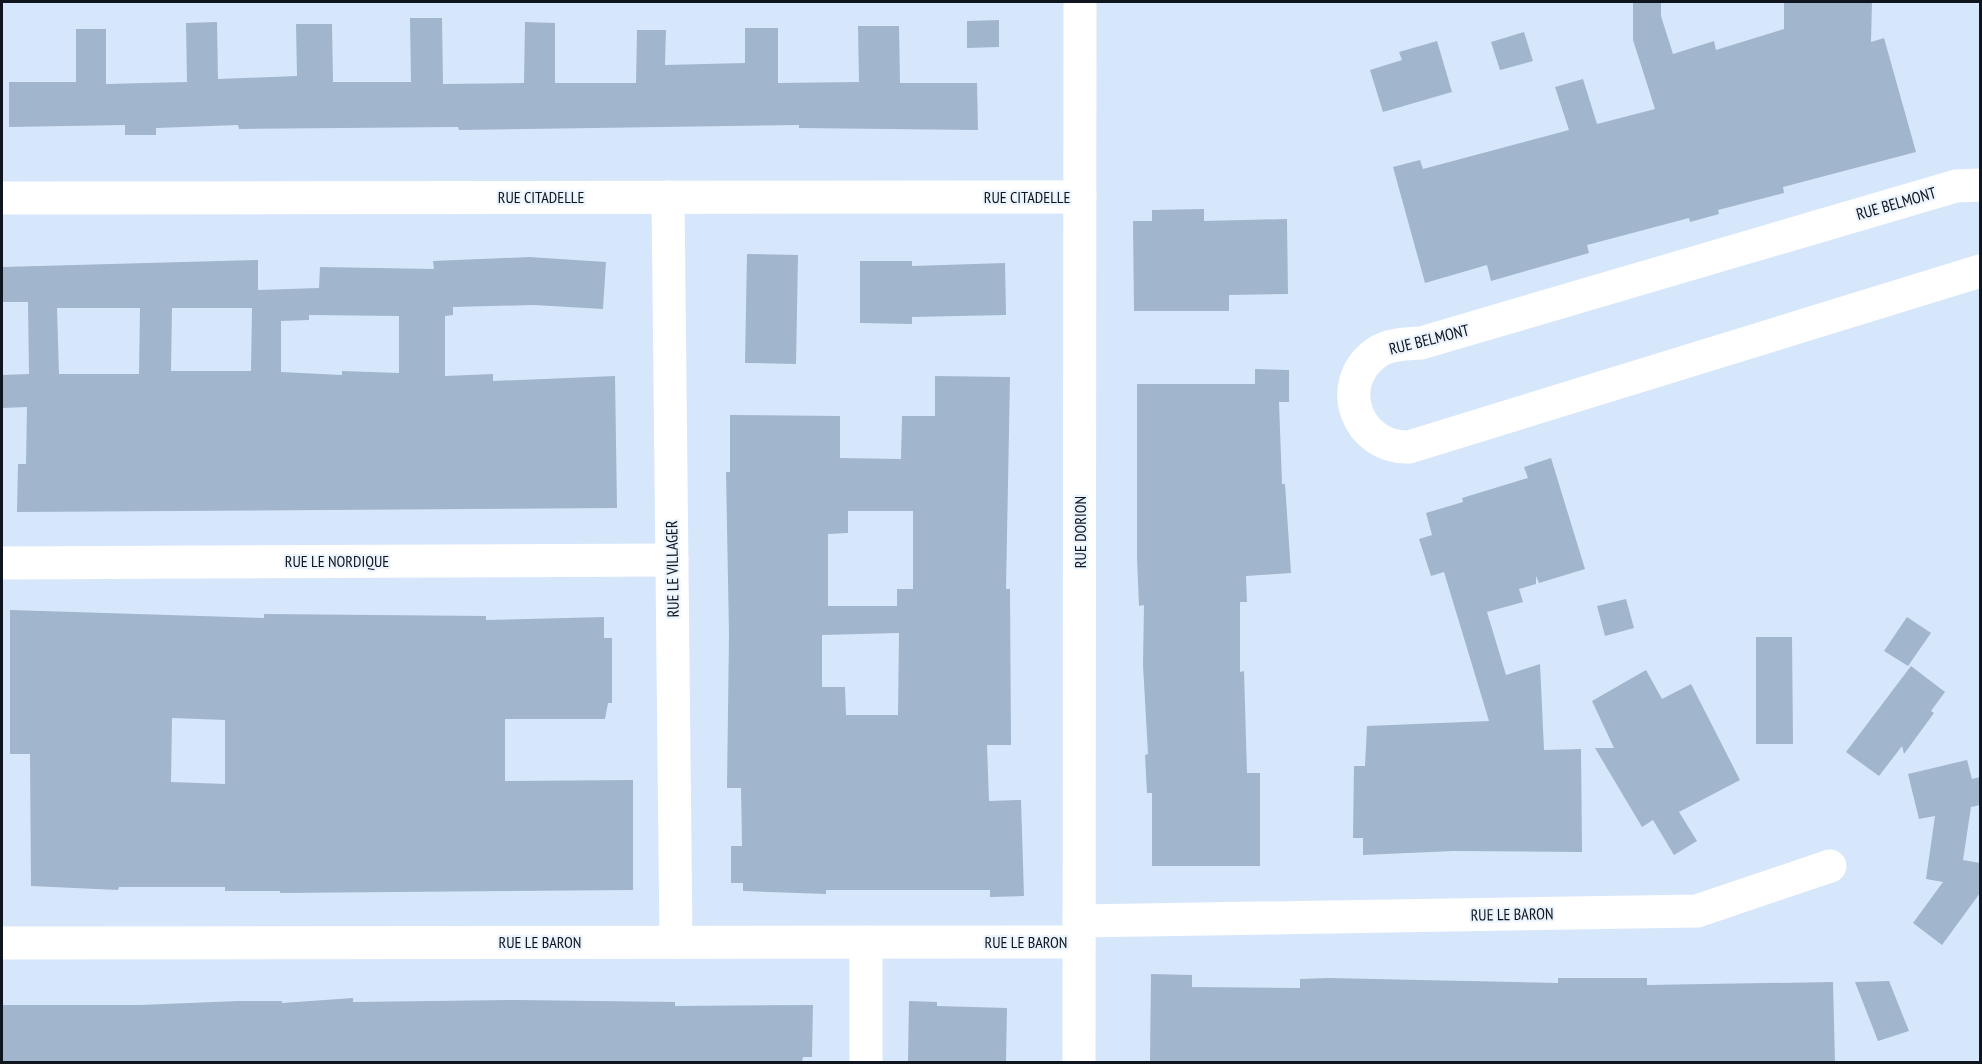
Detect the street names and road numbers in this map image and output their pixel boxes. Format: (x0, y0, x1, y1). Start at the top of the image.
street label: RUE BELMONT (1854, 182, 1938, 224)
street label: RUE CITADELLE (498, 187, 584, 207)
street label: RUE CITADELLE (984, 187, 1070, 207)
street label: RUE BELMONT (1387, 319, 1471, 359)
street label: RUE DORION (1070, 496, 1090, 568)
street label: RUE LE VILLAGER (661, 520, 683, 618)
street label: RUE LE NORDIQUE (285, 551, 389, 571)
street label: RUE LE BARON (1470, 903, 1554, 925)
street label: RUE LE BARON (499, 932, 581, 952)
street label: RUE LE BARON (985, 932, 1067, 952)

